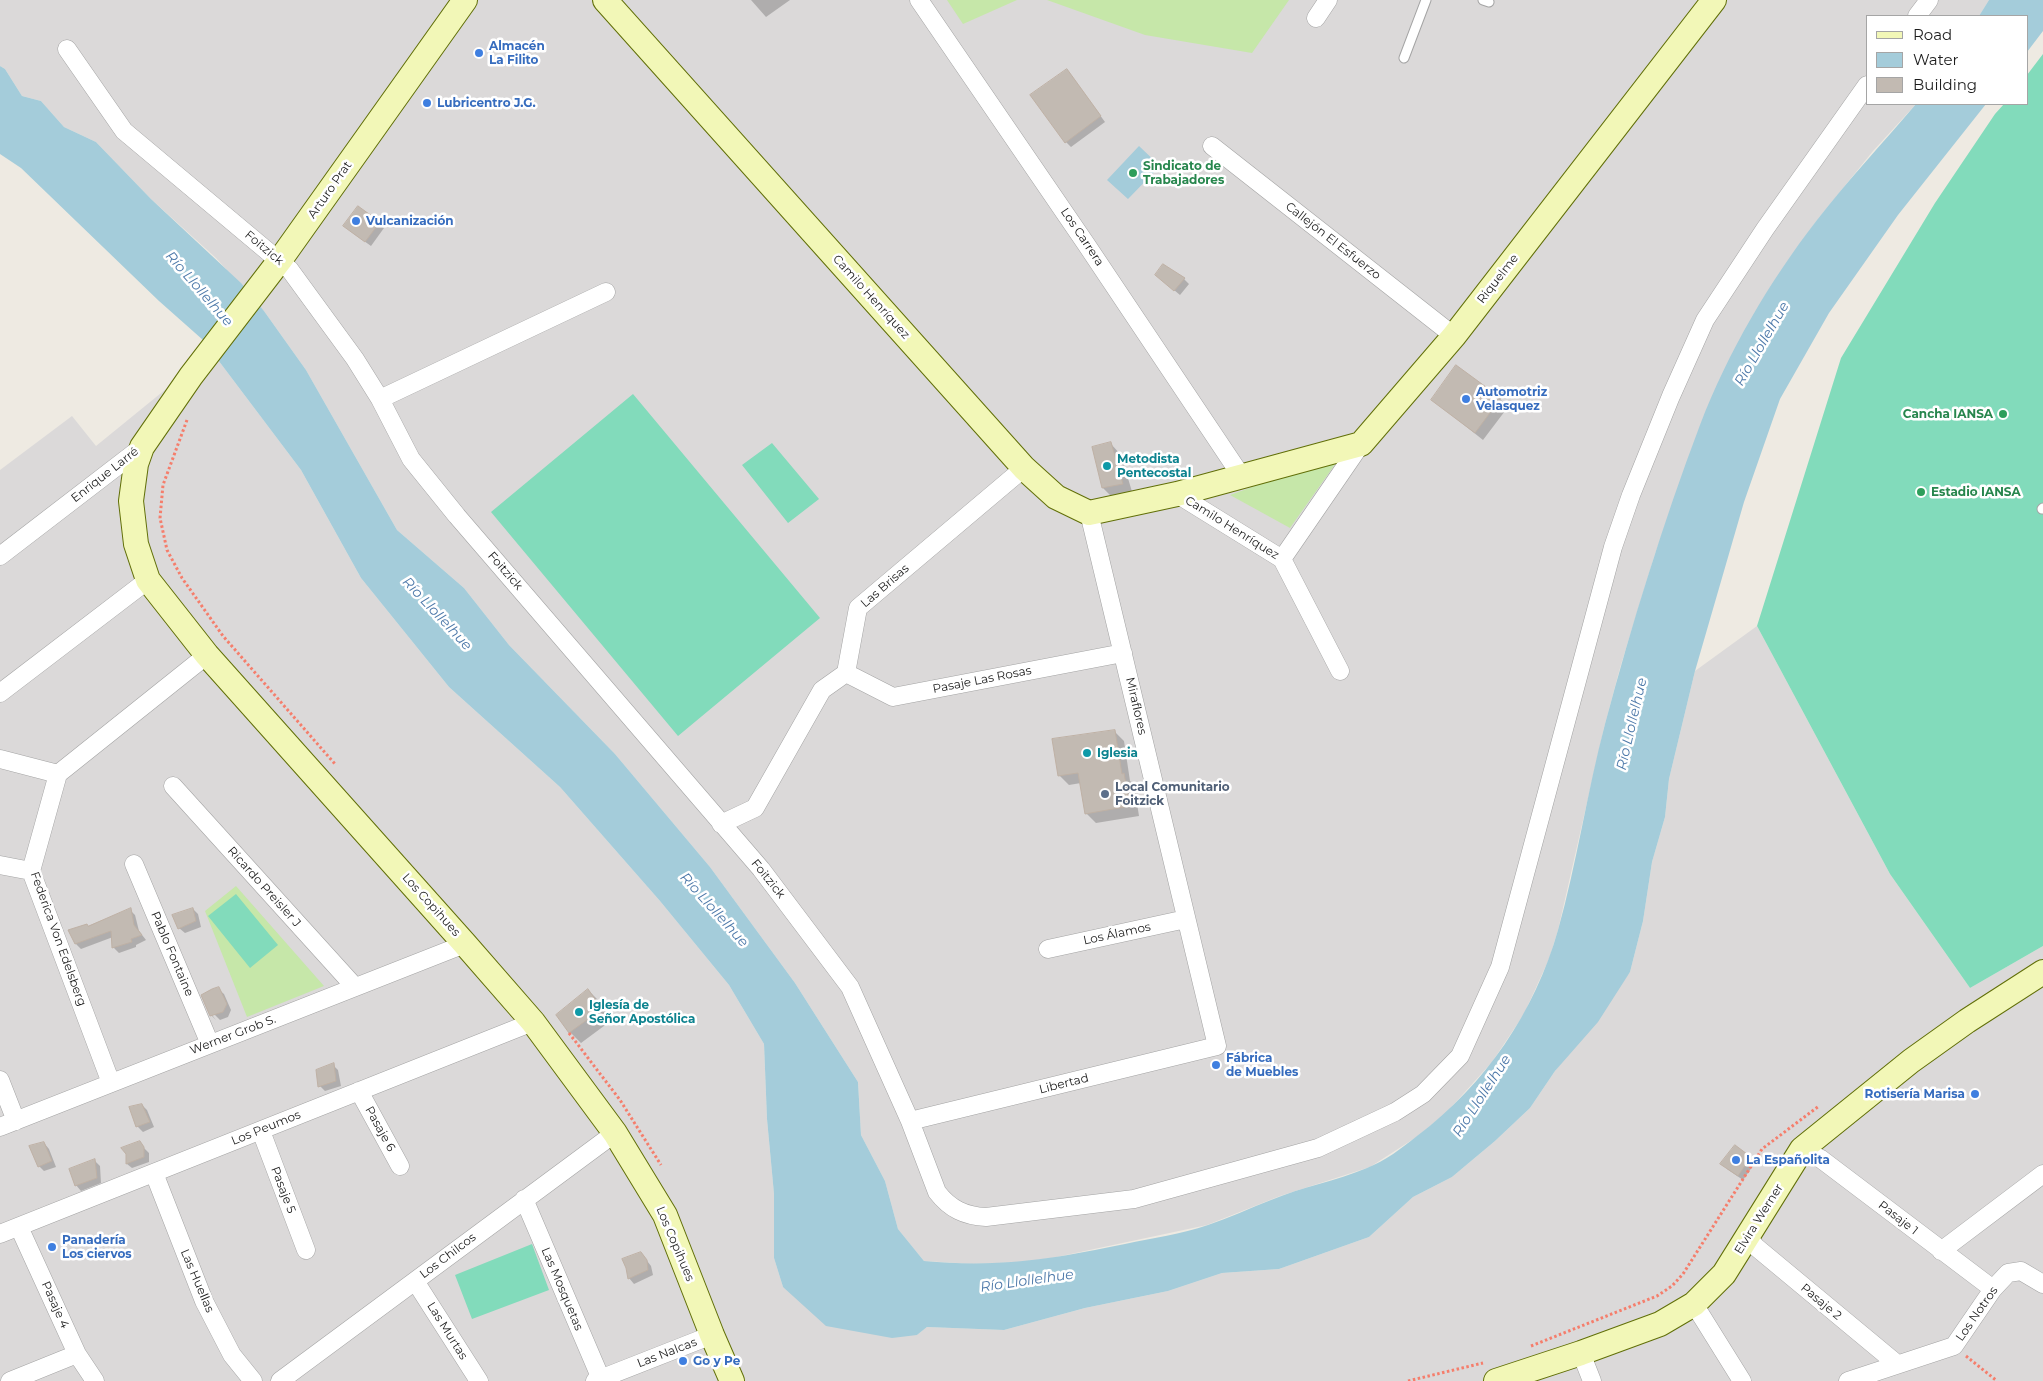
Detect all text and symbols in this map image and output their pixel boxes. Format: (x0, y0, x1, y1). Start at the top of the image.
legend (1866, 15, 2028, 105)
text: Road (1913, 25, 1952, 44)
place label: Almacén La Filito (489, 39, 545, 67)
marker: Almacén La Filito (473, 47, 485, 59)
text: Water (1913, 50, 1959, 69)
text: Building (1913, 75, 1977, 94)
place label: Lubricentro J.G. (437, 96, 536, 110)
marker: Lubricentro J.G. (421, 97, 433, 109)
street label: Arturo Prat (305, 159, 355, 221)
place label: Sindicato de Trabajadores (1143, 159, 1224, 187)
marker: Sindicato de Trabajadores (1127, 167, 1139, 179)
street label: Callejón El Esfuerzo (1282, 199, 1384, 283)
street label: Los Carrera (1057, 205, 1107, 269)
place label: Vulcanización (366, 214, 454, 228)
marker: Vulcanización (350, 215, 362, 227)
street label: Foitzick (242, 228, 286, 268)
water label: Río Llollelhue (162, 248, 236, 330)
street label: Riquelme (1474, 251, 1522, 307)
street label: Camilo Henríquez (830, 252, 912, 342)
water label: Río Llollelhue (1731, 299, 1793, 389)
place label: Automotriz Velasquez (1476, 385, 1547, 413)
marker: Automotriz Velasquez (1460, 393, 1472, 405)
place label: Cancha IANSA (1903, 407, 1993, 421)
marker: Cancha IANSA (1997, 408, 2009, 420)
street label: Enrique Larré (68, 444, 142, 506)
place label: Metodista Pentecostal (1117, 452, 1191, 480)
marker: Metodista Pentecostal (1101, 460, 1113, 472)
place label: Estadio IANSA (1931, 485, 2021, 499)
marker: Estadio IANSA (1915, 486, 1927, 498)
street label: Camilo Henríquez (1182, 493, 1282, 563)
street label: Foitzick (484, 549, 526, 593)
street label: Las Brisas (858, 561, 912, 611)
water label: Río Llollelhue (399, 574, 475, 654)
street label: Pasaje Las Rosas (931, 663, 1033, 697)
street label: Miraflores (1122, 676, 1150, 736)
water label: Río Llollelhue (1613, 676, 1651, 772)
place label: Iglesia (1097, 746, 1138, 760)
marker: Iglesia (1081, 747, 1093, 759)
place label: Local Comunitario Foitzick (1115, 780, 1230, 808)
marker: Local Comunitario Foitzick (1099, 788, 1111, 800)
street label: Ricardo Preisler J (224, 844, 304, 930)
street label: Foitzick (748, 857, 788, 901)
water label: Río Llollelhue (676, 869, 752, 951)
street label: Federica Von Edelsberg (27, 870, 89, 1008)
street label: Los Copihues (399, 870, 463, 940)
street label: Pablo Fontaine (148, 909, 196, 999)
street label: Los Álamos (1082, 920, 1152, 948)
place label: Iglesía de Señor Apostólica (589, 998, 695, 1026)
marker: Iglesía de Señor Apostólica (573, 1006, 585, 1018)
street label: Werner Grob S. (188, 1012, 278, 1058)
place label: Fábrica de Muebles (1226, 1051, 1298, 1079)
water label: Río Llollelhue (1449, 1052, 1515, 1140)
marker: Fábrica de Muebles (1210, 1059, 1222, 1071)
street label: Libertad (1038, 1071, 1090, 1097)
place label: Rotisería Marisa (1865, 1087, 1965, 1101)
marker: Rotisería Marisa (1969, 1088, 1981, 1100)
street label: Pasaje 6 (362, 1104, 398, 1154)
street label: Los Peumos (229, 1108, 303, 1148)
place label: La Españolita (1746, 1153, 1830, 1167)
marker: La Españolita (1730, 1154, 1742, 1166)
street label: Pasaje 5 (268, 1165, 298, 1215)
street label: Elvira Werner (1732, 1181, 1786, 1257)
street label: Pasaje 1 (1875, 1198, 1921, 1238)
street label: Los Copihues (653, 1204, 697, 1284)
street label: Los Chilcos (417, 1230, 479, 1282)
place label: Panadería Los ciervos (62, 1233, 132, 1261)
marker: Panadería Los ciervos (46, 1241, 58, 1253)
street label: Las Mosquetas (538, 1245, 586, 1333)
street label: Las Huellas (177, 1247, 217, 1315)
water label: Río Llollelhue (979, 1266, 1075, 1296)
street label: Pasaje 4 (38, 1279, 72, 1331)
street label: Pasaje 2 (1798, 1281, 1844, 1323)
street label: Los Notros (1953, 1284, 2001, 1344)
street label: Las Murtas (424, 1300, 470, 1362)
street label: Las Nalcas (635, 1335, 699, 1371)
place label: Go y Pe (693, 1354, 740, 1368)
marker: Go y Pe (677, 1355, 689, 1367)

